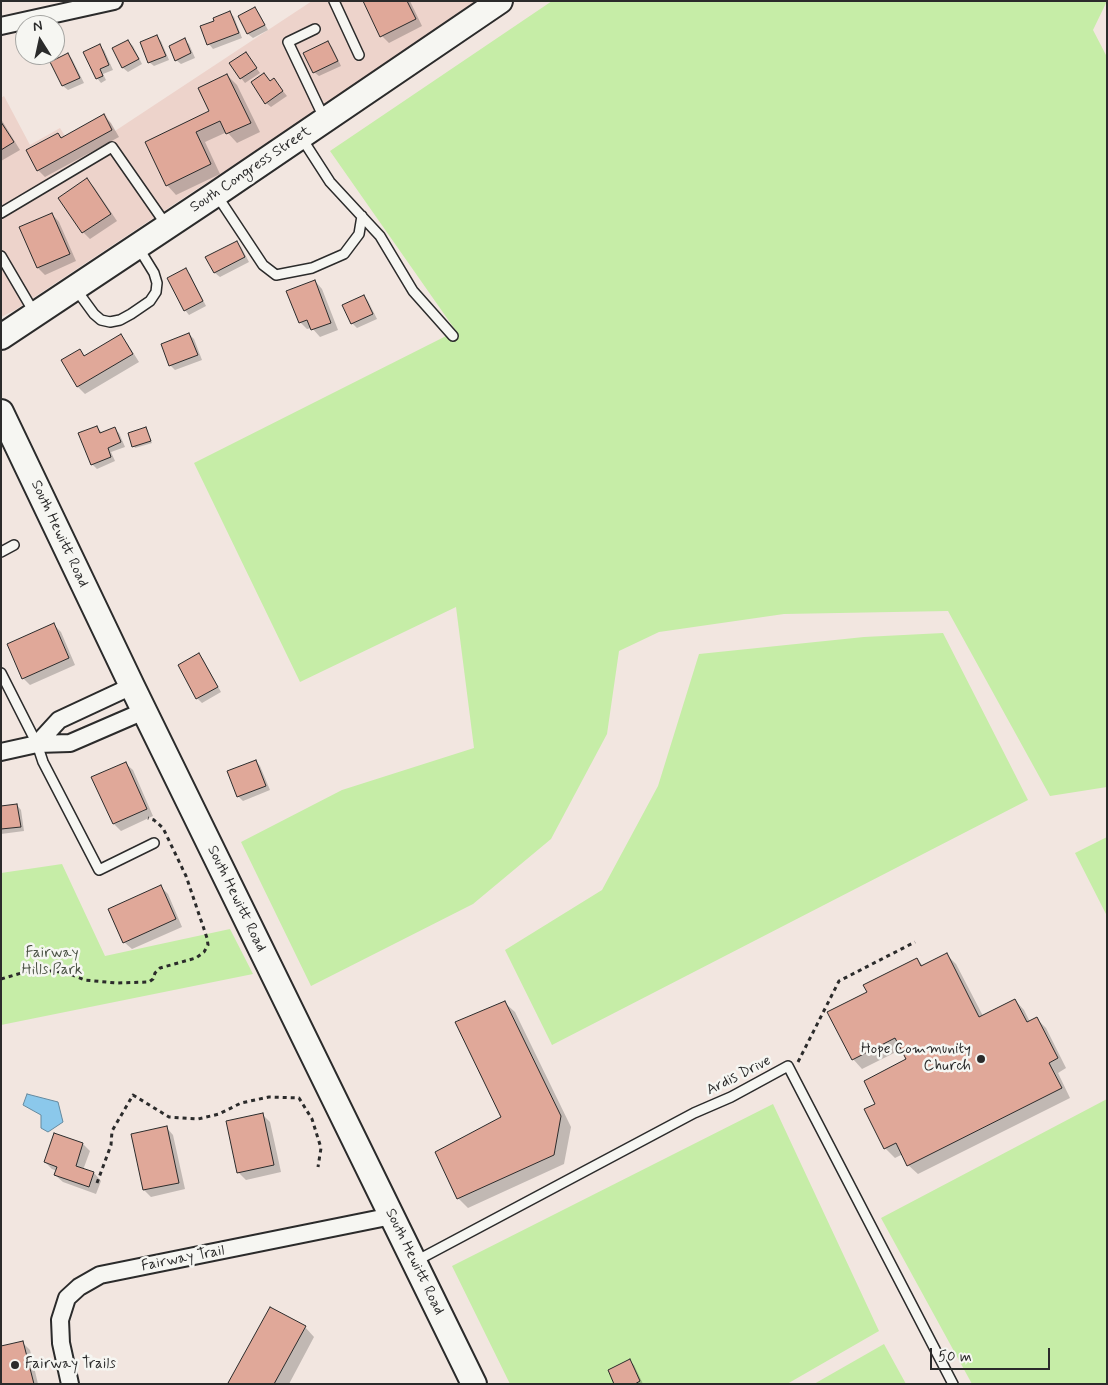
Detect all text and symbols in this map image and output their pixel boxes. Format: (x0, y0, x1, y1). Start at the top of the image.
north arrow (15, 15, 65, 65)
text: N (31, 17, 44, 36)
street label: South Congress Street (187, 123, 315, 217)
street label: South Hewitt Road (26, 478, 92, 590)
street label: South Hewitt Road (202, 843, 270, 955)
park label: Fairway Hills Park (22, 945, 82, 980)
place label: Hope Community Church (861, 1041, 971, 1076)
street label: Ardis Drive (704, 1052, 774, 1100)
marker: Hope Community Church (975, 1053, 987, 1065)
street label: South Hewitt Road (380, 1206, 448, 1318)
street label: Fairway Trail (140, 1242, 226, 1276)
scale bar (933, 1338, 1053, 1370)
text: 50 m (938, 1347, 972, 1367)
place label: Fairway Trails (25, 1356, 116, 1374)
marker: Fairway Trails (9, 1359, 21, 1371)

